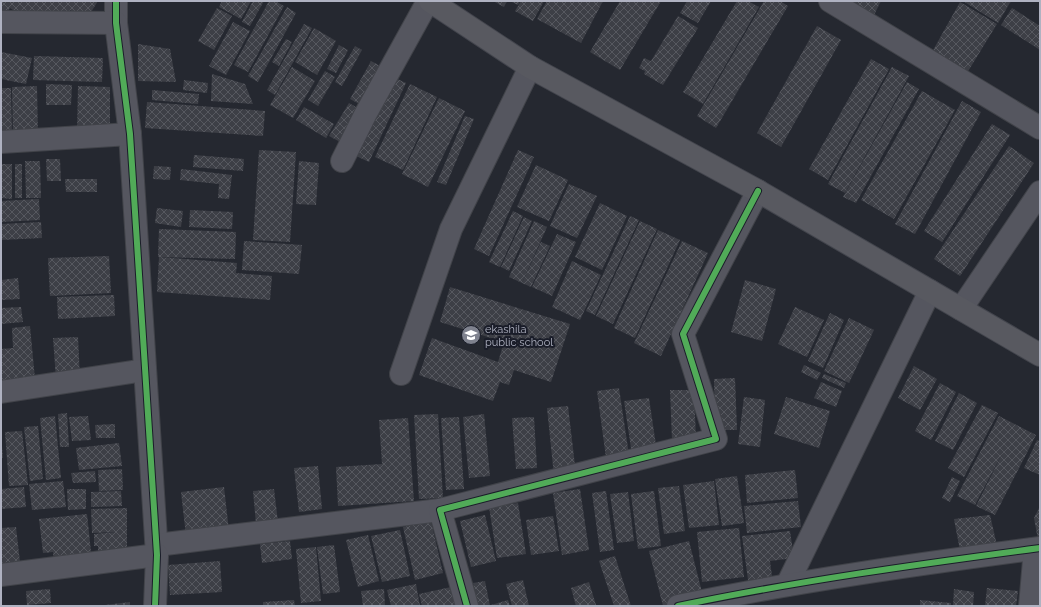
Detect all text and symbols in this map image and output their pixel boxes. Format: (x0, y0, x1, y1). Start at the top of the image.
place label: ekashila public school (485, 323, 553, 349)
school or university icon: ekashila public school (460, 324, 482, 346)

